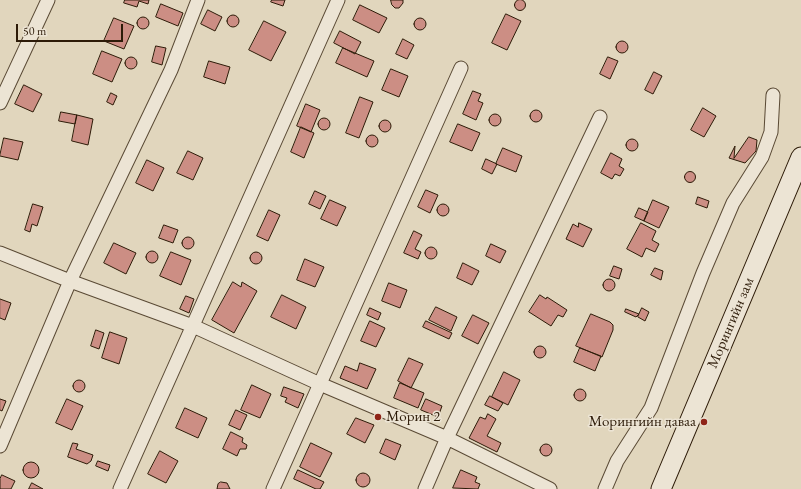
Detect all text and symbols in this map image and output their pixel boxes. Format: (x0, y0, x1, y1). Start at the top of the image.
scale bar (18, 16, 125, 42)
text: 50 m (23, 23, 46, 39)
street label: Морингийн зам (704, 275, 758, 371)
place label: Морин 2 (386, 408, 440, 426)
marker: Морин 2 (373, 412, 383, 422)
place label: Морингийн даваа (589, 413, 696, 431)
marker: Морингийн даваа (699, 417, 709, 427)

